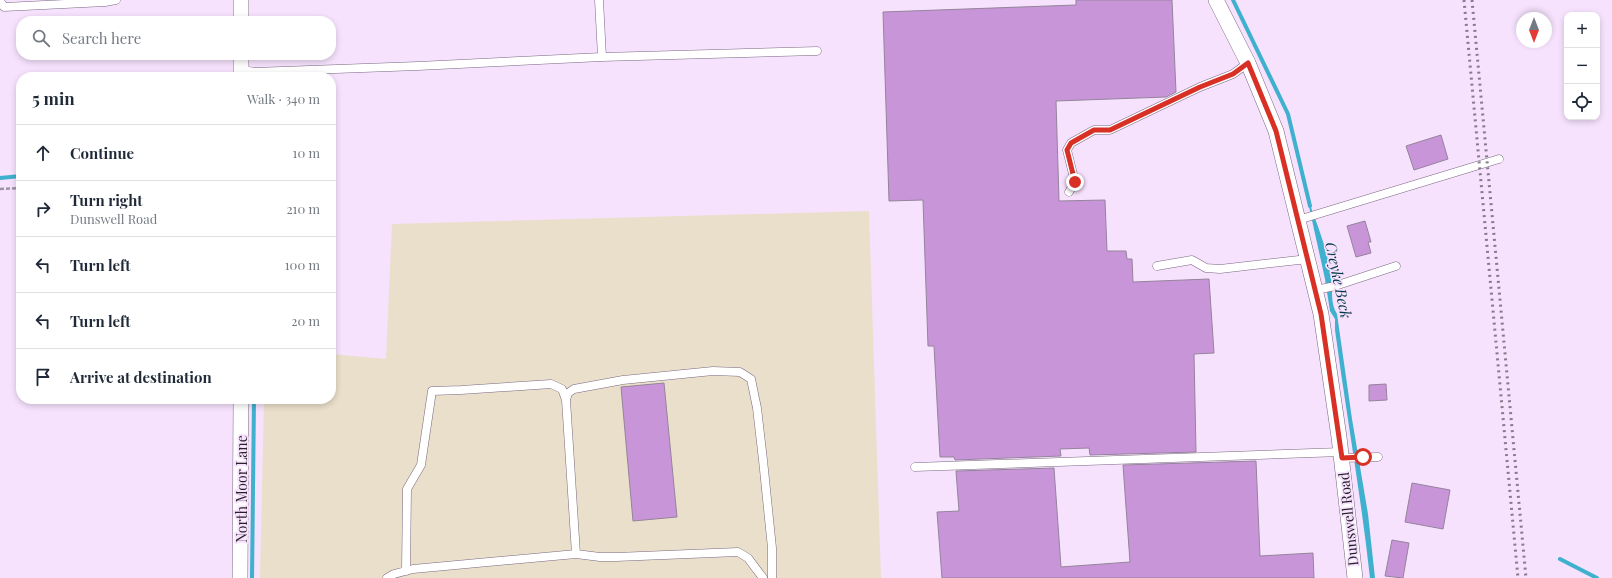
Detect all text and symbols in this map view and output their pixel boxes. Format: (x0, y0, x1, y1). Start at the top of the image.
north arrow (1516, 12, 1552, 48)
map controls (1564, 12, 1600, 120)
button: + (1564, 12, 1600, 48)
search box (16, 16, 336, 60)
icon: search (30, 27, 52, 49)
text: Search here (62, 28, 141, 48)
button: − (1564, 48, 1600, 84)
button: locate (1564, 84, 1600, 120)
text: 5 min (32, 87, 75, 109)
text: Walk · 340 m (247, 90, 320, 107)
icon: ahead (32, 142, 54, 164)
text: Continue (70, 143, 134, 163)
text: 10 m (293, 144, 320, 161)
route end (1066, 173, 1084, 191)
text: Turn right (70, 190, 143, 210)
icon: right (32, 198, 54, 220)
text: 210 m (286, 200, 320, 217)
text: Dunswell Road (70, 210, 157, 227)
water label: Creyke Beck (1321, 240, 1357, 320)
icon: left (32, 254, 54, 276)
text: Turn left (70, 255, 131, 275)
text: 100 m (285, 256, 320, 273)
icon: left (32, 310, 54, 332)
text: Turn left (70, 311, 131, 331)
text: 20 m (291, 312, 320, 329)
icon: arrive (32, 366, 54, 388)
text: Arrive at destination (70, 367, 212, 387)
street label: North Moor Lane (232, 435, 251, 543)
route start (1354, 448, 1372, 466)
street label: Dunswell Road (1334, 471, 1362, 567)

